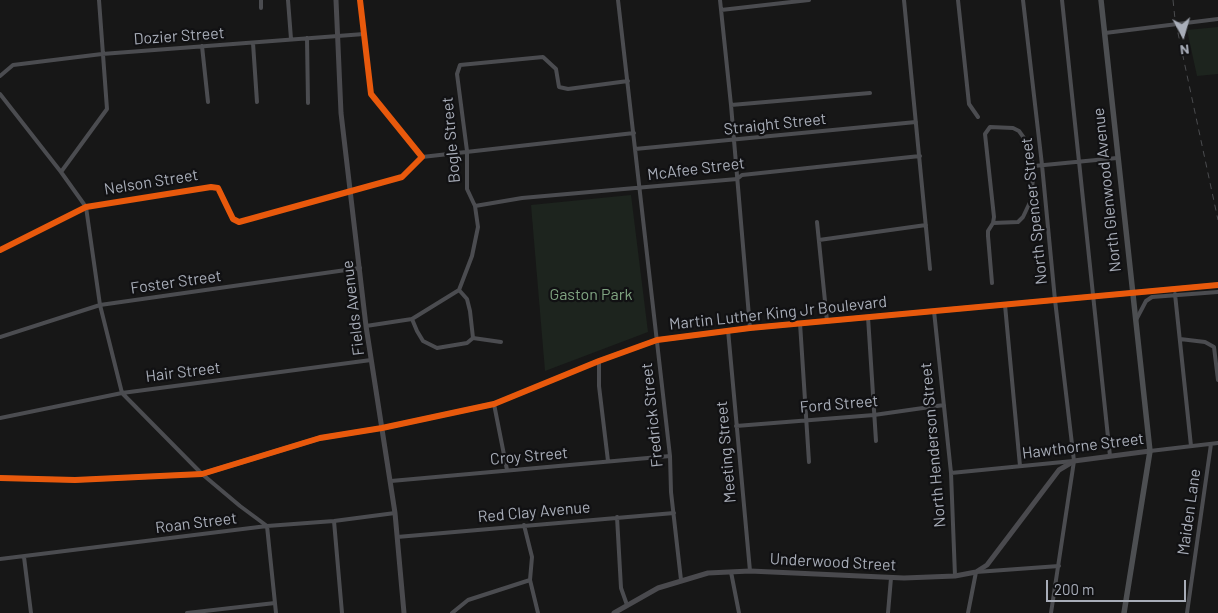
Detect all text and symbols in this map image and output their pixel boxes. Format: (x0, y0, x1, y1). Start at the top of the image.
north arrow (1158, 10, 1208, 60)
street label: Dozier Street (133, 23, 225, 49)
text: N (1179, 41, 1190, 59)
street label: Bogle Street (438, 96, 464, 184)
street label: North Glenwood Avenue (1089, 107, 1125, 273)
street label: Straight Street (723, 109, 827, 139)
street label: North Spencer Street (1017, 136, 1051, 286)
street label: McAfee Street (646, 153, 746, 185)
street label: Nelson Street (103, 165, 199, 199)
street label: Fields Avenue (338, 259, 368, 357)
street label: Foster Street (129, 266, 223, 298)
park label: Gaston Park (549, 285, 633, 305)
street label: Martin Luther King Jr Boulevard (668, 292, 888, 334)
street label: Hair Street (144, 358, 222, 386)
street label: Fredrick Street (637, 362, 667, 468)
street label: North Henderson Street (916, 362, 950, 528)
street label: Ford Street (799, 391, 879, 417)
street label: Meeting Street (712, 400, 740, 504)
street label: Hawthorne Street (1021, 429, 1145, 463)
street label: Croy Street (489, 443, 569, 469)
street label: Maiden Lane (1173, 468, 1205, 556)
street label: Red Clay Avenue (477, 498, 591, 526)
street label: Roan Street (154, 508, 238, 538)
street label: Underwood Street (769, 549, 897, 575)
scale bar (1048, 570, 1188, 602)
text: 200 m (1054, 580, 1094, 598)

